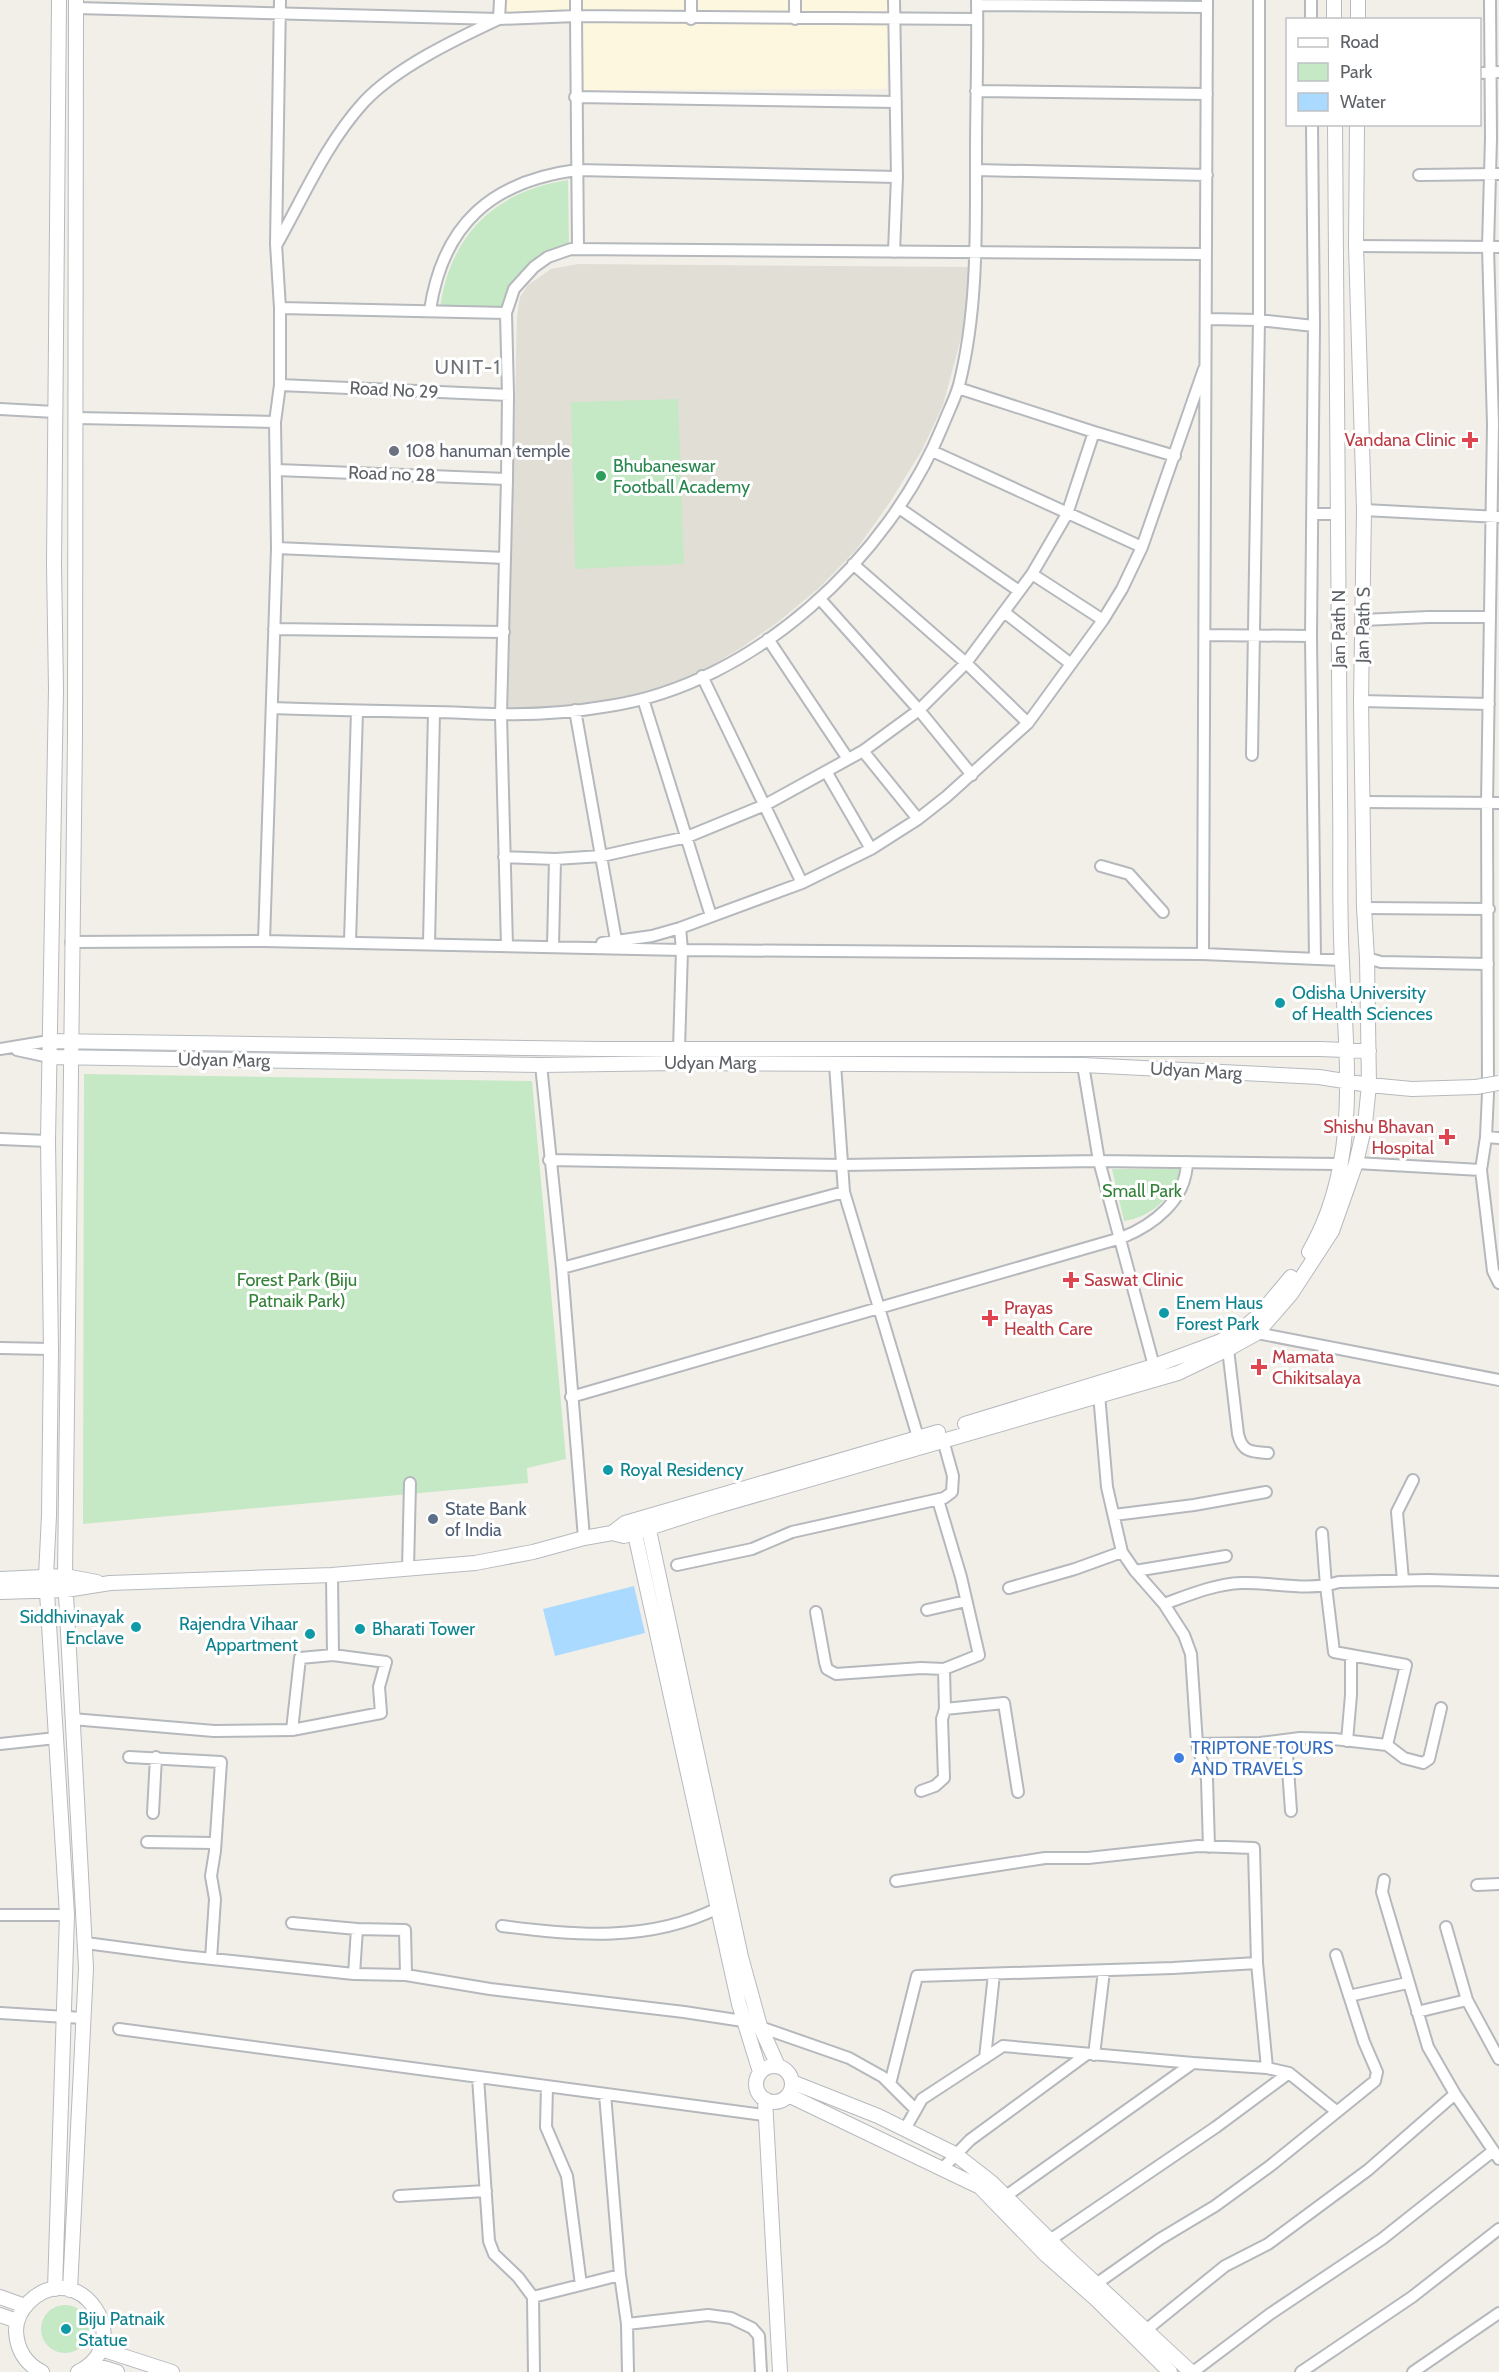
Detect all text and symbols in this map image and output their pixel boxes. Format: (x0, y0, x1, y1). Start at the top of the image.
legend (1286, 18, 1481, 126)
text: Road (1340, 31, 1379, 53)
text: Park (1340, 61, 1373, 83)
text: Water (1340, 91, 1386, 113)
district label: UNIT-1 (434, 355, 502, 379)
street label: Road No 29 (349, 377, 439, 403)
place label: Vandana Clinic (1344, 429, 1456, 451)
marker: Vandana Clinic (1461, 431, 1479, 449)
place label: 108 hanuman temple (406, 440, 570, 462)
marker: 108 hanuman temple (387, 444, 401, 458)
place label: Bhubaneswar Football Academy (613, 455, 750, 498)
street label: Road no 28 (348, 461, 436, 487)
marker: Bhubaneswar Football Academy (594, 469, 608, 483)
street label: Jan Path S (1351, 587, 1375, 664)
street label: Jan Path N (1328, 590, 1350, 669)
place label: Odisha University of Health Sciences (1292, 982, 1433, 1025)
marker: Odisha University of Health Sciences (1273, 996, 1287, 1010)
street label: Udyan Marg (178, 1048, 271, 1072)
street label: Udyan Marg (664, 1052, 757, 1074)
street label: Udyan Marg (1149, 1058, 1244, 1084)
place label: Shishu Bhavan Hospital (1323, 1116, 1435, 1159)
marker: Shishu Bhavan Hospital (1438, 1128, 1456, 1146)
park label: Small Park (1102, 1180, 1183, 1202)
park label: Forest Park (Biju Patnaik Park) (237, 1269, 357, 1312)
place label: Saswat Clinic (1084, 1269, 1183, 1291)
marker: Saswat Clinic (1062, 1271, 1080, 1289)
place label: Enem Haus Forest Park (1176, 1292, 1263, 1335)
place label: Prayas Health Care (1004, 1297, 1093, 1340)
marker: Enem Haus Forest Park (1157, 1306, 1171, 1320)
marker: Prayas Health Care (981, 1309, 999, 1327)
place label: Mamata Chikitsalaya (1272, 1346, 1361, 1389)
marker: Mamata Chikitsalaya (1250, 1358, 1268, 1376)
place label: Royal Residency (620, 1459, 744, 1481)
marker: Royal Residency (601, 1463, 615, 1477)
place label: State Bank of India (445, 1498, 527, 1541)
marker: State Bank of India (426, 1512, 440, 1526)
place label: Siddhivinayak Enclave (20, 1606, 125, 1649)
place label: Rajendra Vihaar Appartment (179, 1613, 298, 1656)
place label: Bharati Tower (372, 1618, 475, 1640)
marker: Siddhivinayak Enclave (129, 1620, 143, 1634)
marker: Bharati Tower (353, 1622, 367, 1636)
marker: Rajendra Vihaar Appartment (303, 1627, 317, 1641)
place label: TRIPTONE TOURS AND TRAVELS (1191, 1737, 1333, 1780)
marker: TRIPTONE TOURS AND TRAVELS (1172, 1751, 1186, 1765)
place label: Biju Patnaik Statue (78, 2308, 166, 2351)
marker: Biju Patnaik Statue (59, 2322, 73, 2336)

